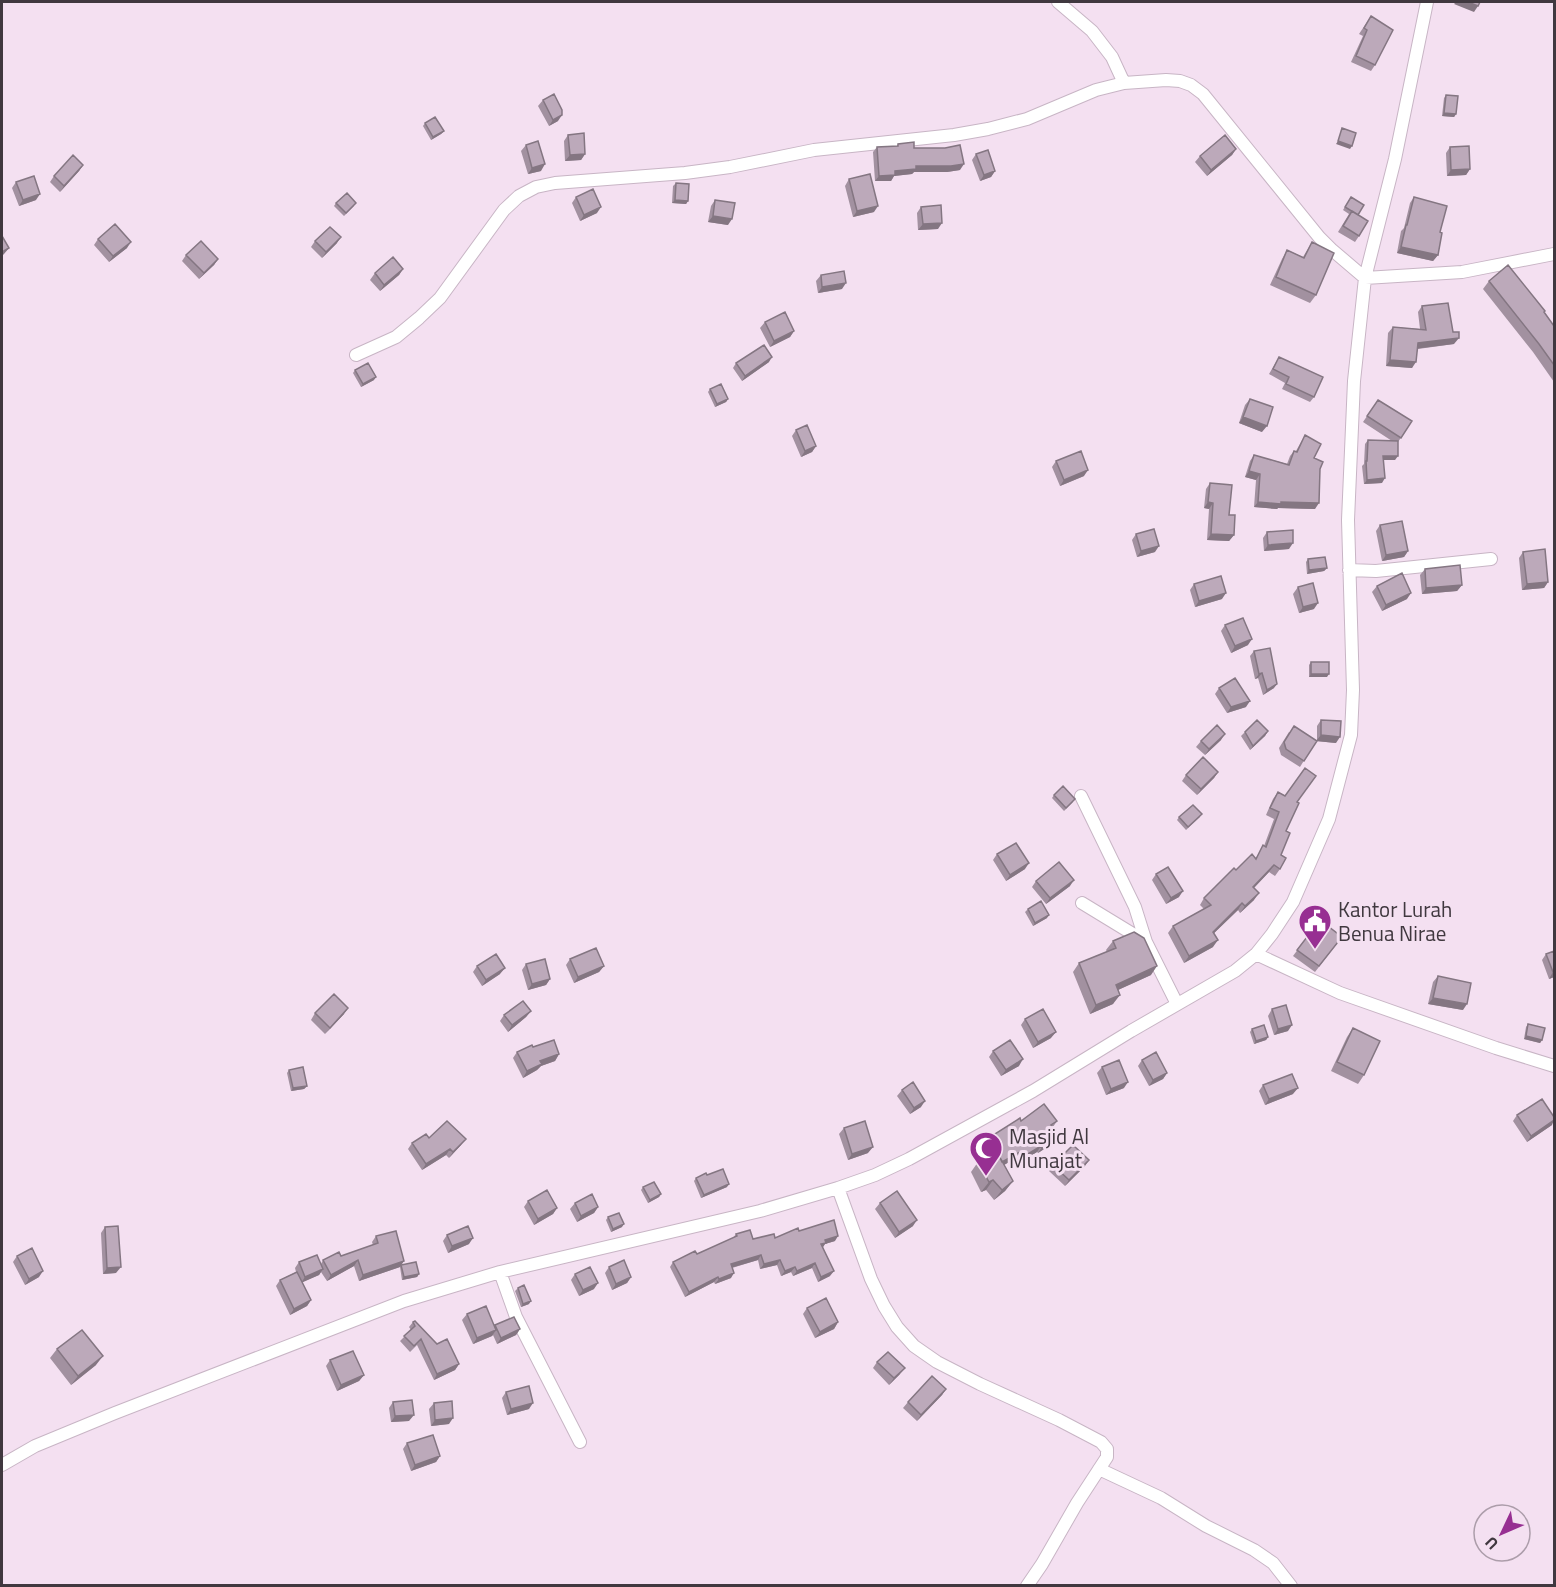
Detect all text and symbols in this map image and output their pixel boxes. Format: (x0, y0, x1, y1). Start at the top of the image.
place label: Kantor Lurah Benua Nirae (1338, 893, 1452, 949)
public building icon: Kantor Lurah Benua Nirae (1297, 903, 1333, 950)
place label: Masjid Al Munajat (1009, 1120, 1089, 1176)
mosque icon: Masjid Al Munajat (968, 1130, 1004, 1177)
north arrow (1472, 1503, 1532, 1563)
text: U (1479, 1531, 1503, 1556)

